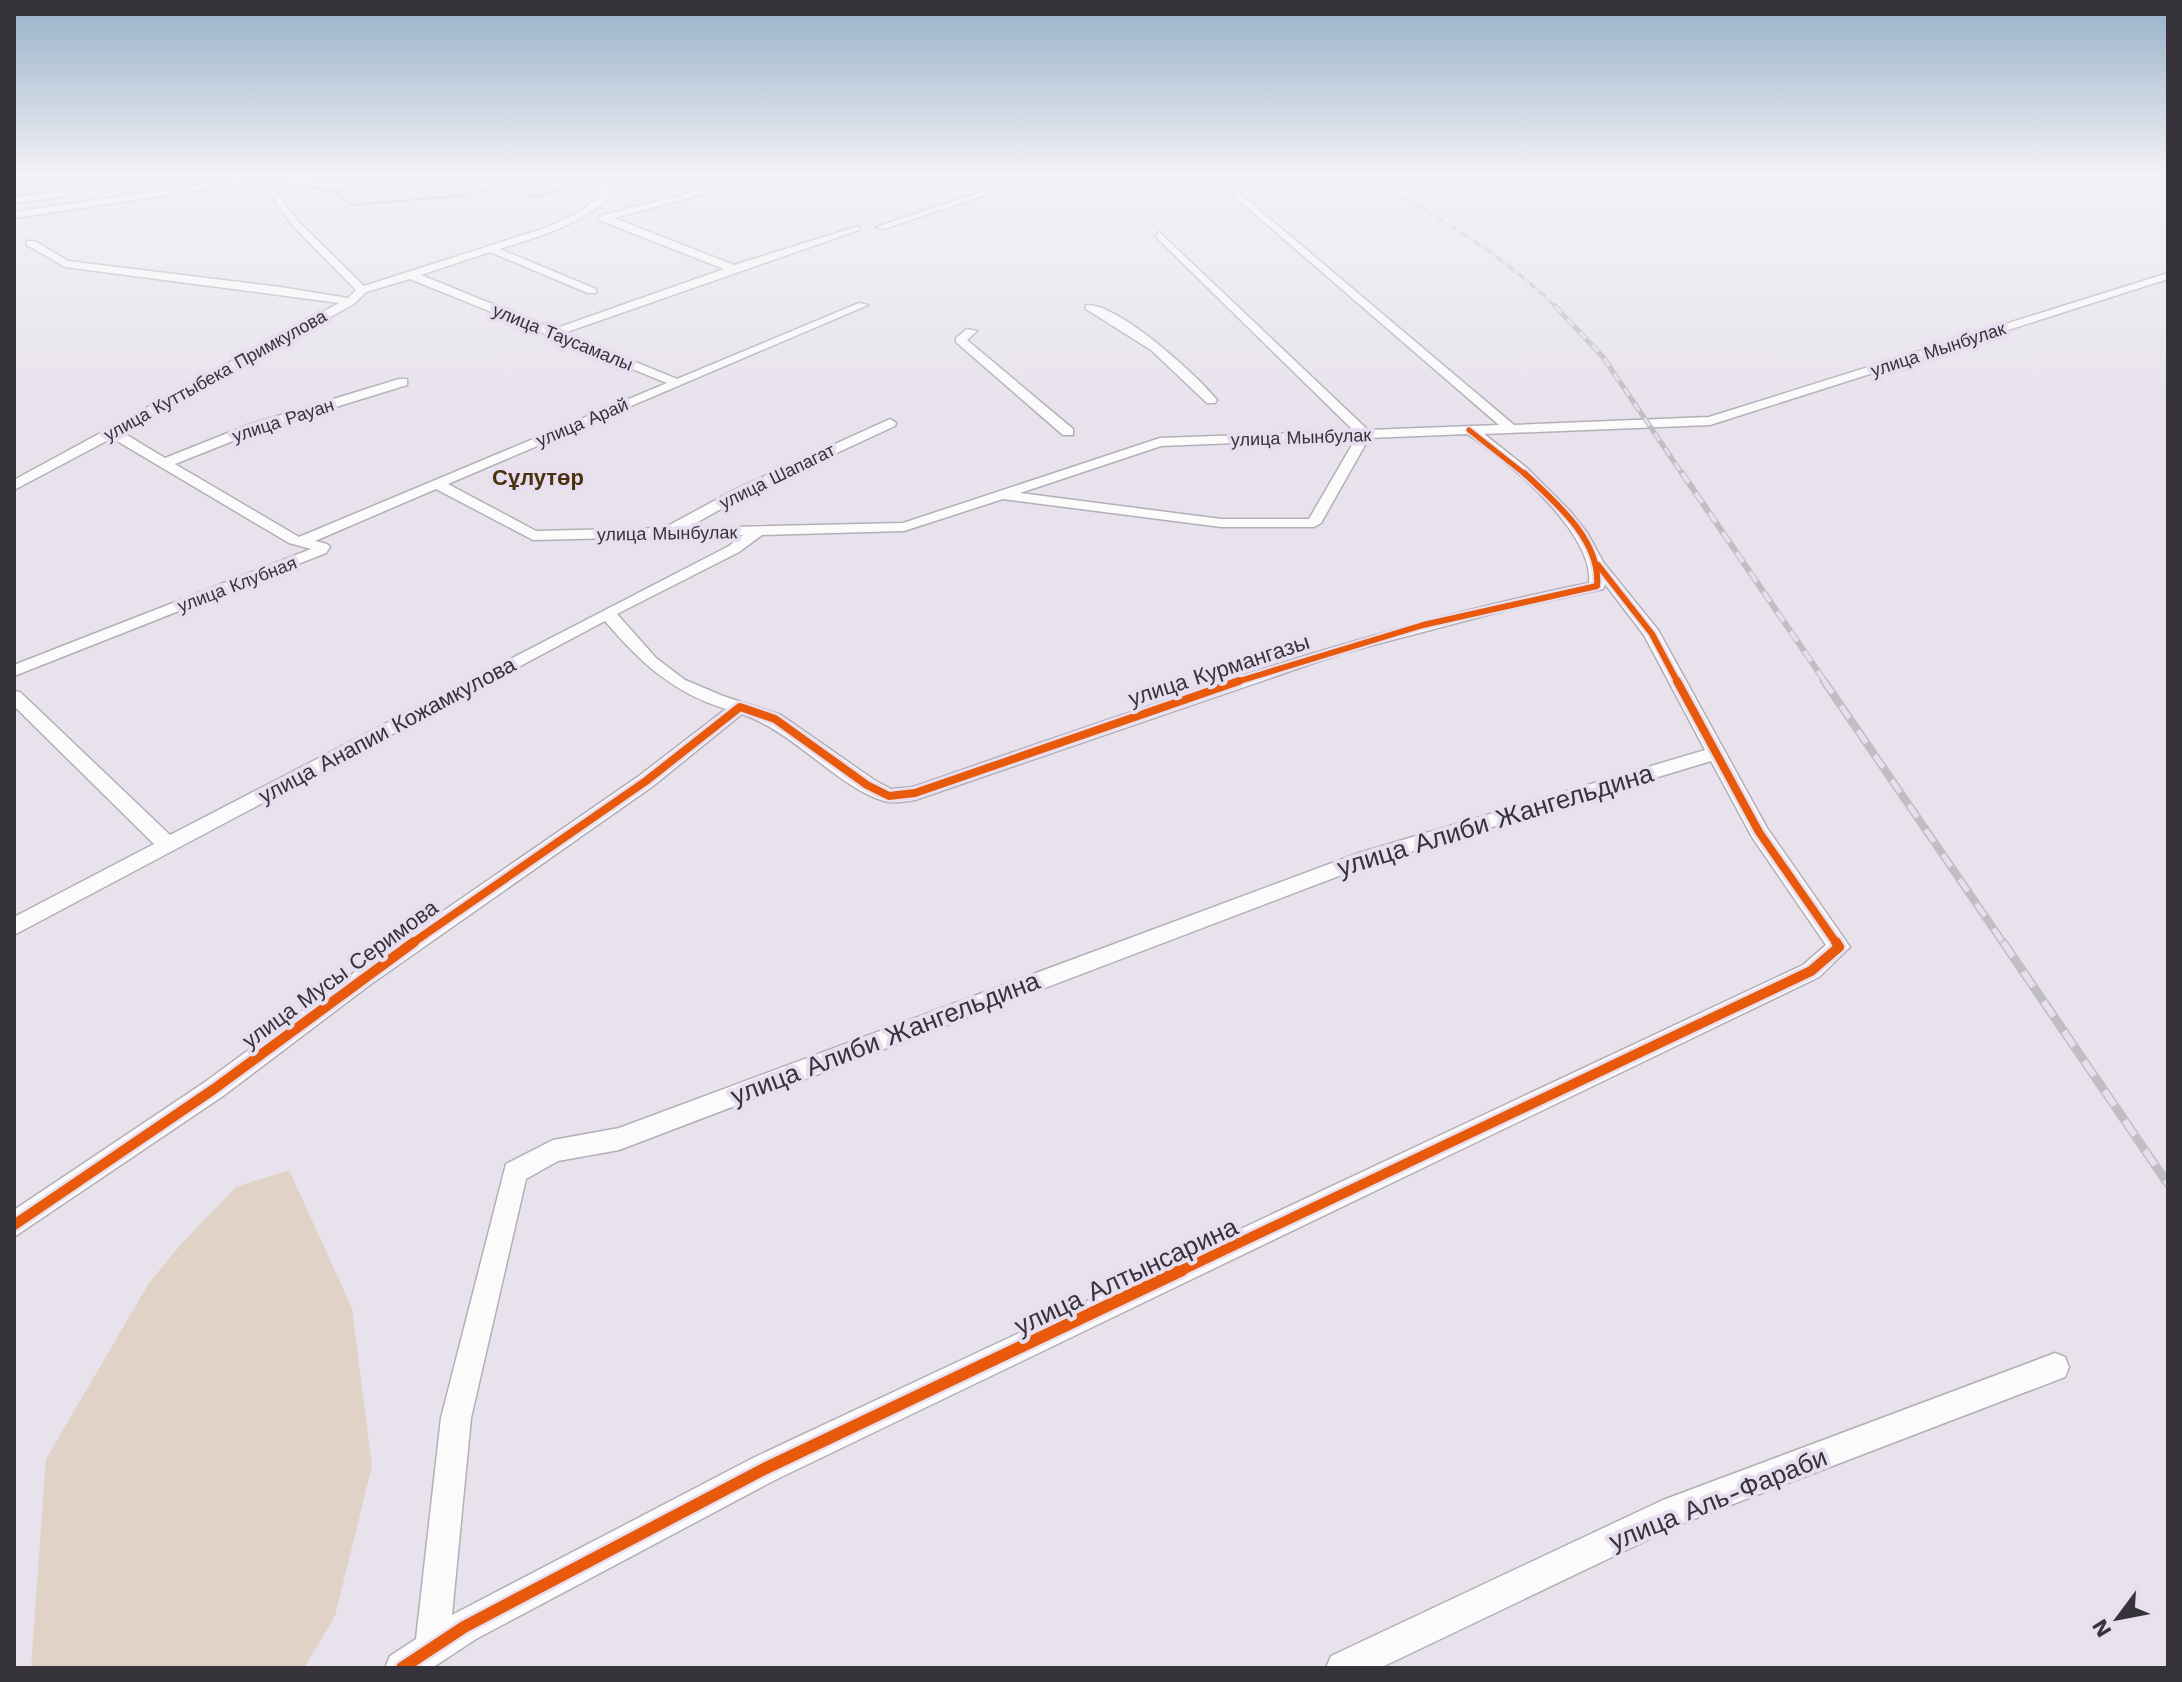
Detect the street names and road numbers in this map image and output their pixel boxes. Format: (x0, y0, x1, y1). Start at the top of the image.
street label: улица Таусамалы (490, 299, 636, 375)
street label: улица Куттыбека Примкулова (100, 304, 331, 445)
street label: улица Мынбулак (1868, 317, 2008, 381)
street label: улица Арай (533, 393, 631, 451)
street label: улица Рауан (230, 394, 336, 446)
street label: улица Мынбулак (1230, 424, 1372, 450)
street label: улица Шапагат (716, 439, 838, 513)
street label: улица Мынбулак (597, 521, 737, 545)
street label: улица Клубная (175, 552, 299, 616)
street label: улица Курмангазы (1125, 629, 1313, 711)
street label: улица Анапии Кожамкулова (254, 651, 520, 808)
street label: улица Алиби Жангельдина (1334, 757, 1657, 882)
street label: улица Мусы Серимова (237, 894, 443, 1053)
street label: улица Алиби Жангельдина (726, 965, 1044, 1111)
street label: улица Алтынсарина (1010, 1211, 1243, 1341)
street label: улица Аль-Фараби (1605, 1442, 1831, 1556)

